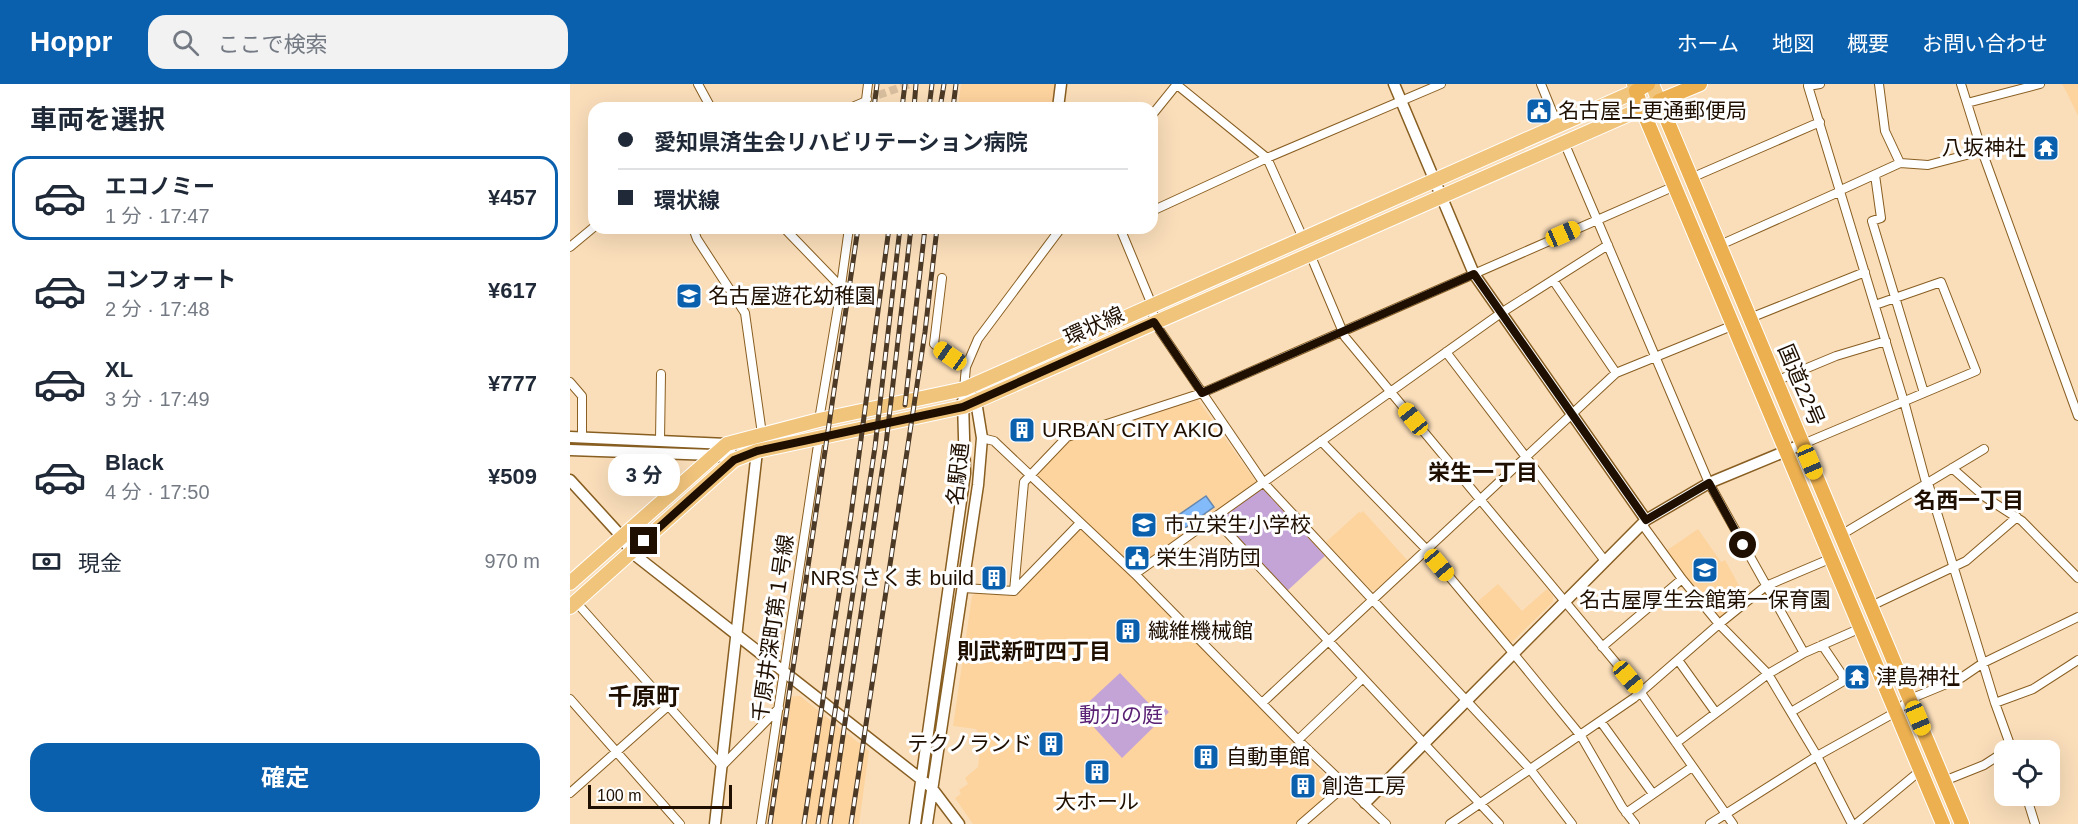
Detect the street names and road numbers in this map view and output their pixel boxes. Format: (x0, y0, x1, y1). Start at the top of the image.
street label: 環状線 (1060, 302, 1127, 349)
street label: 国道22号 (1774, 341, 1829, 429)
street label: 名駅通 (943, 441, 972, 506)
street label: 千原井深町第１号線 (748, 533, 797, 723)

